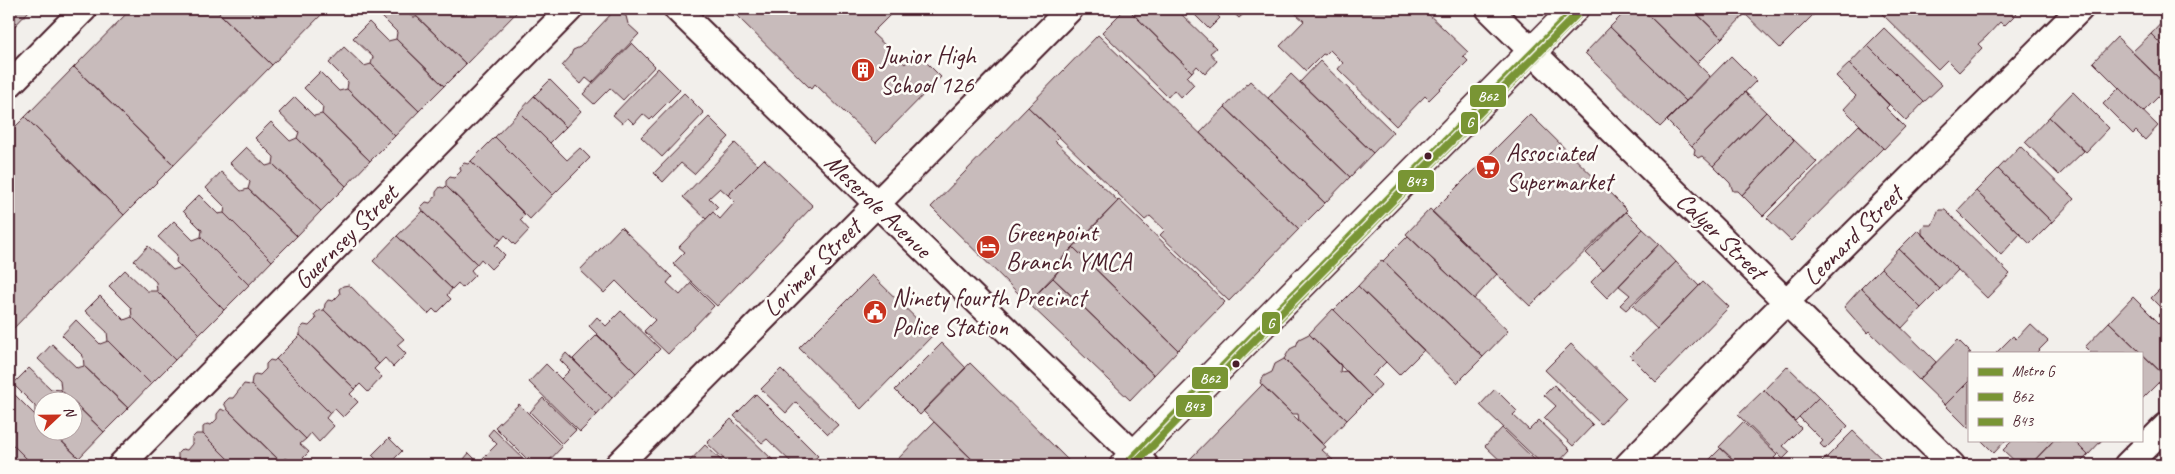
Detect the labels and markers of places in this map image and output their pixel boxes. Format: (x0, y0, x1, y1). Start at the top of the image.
place label: Junior High School 126 (879, 40, 977, 101)
building icon: Junior High School 126 (850, 57, 876, 83)
place label: Associated Supermarket (1506, 137, 1616, 198)
unlabelled marker (1423, 151, 1433, 161)
supermarket icon: Associated Supermarket (1475, 154, 1501, 180)
place label: Greenpoint Branch YMCA (1006, 217, 1133, 278)
hotel icon: Greenpoint Branch YMCA (975, 234, 1001, 260)
place label: Ninety fourth Precinct Police Station (892, 282, 1089, 343)
public building icon: Ninety fourth Precinct Police Station (862, 299, 888, 325)
unlabelled marker (1231, 359, 1241, 369)

